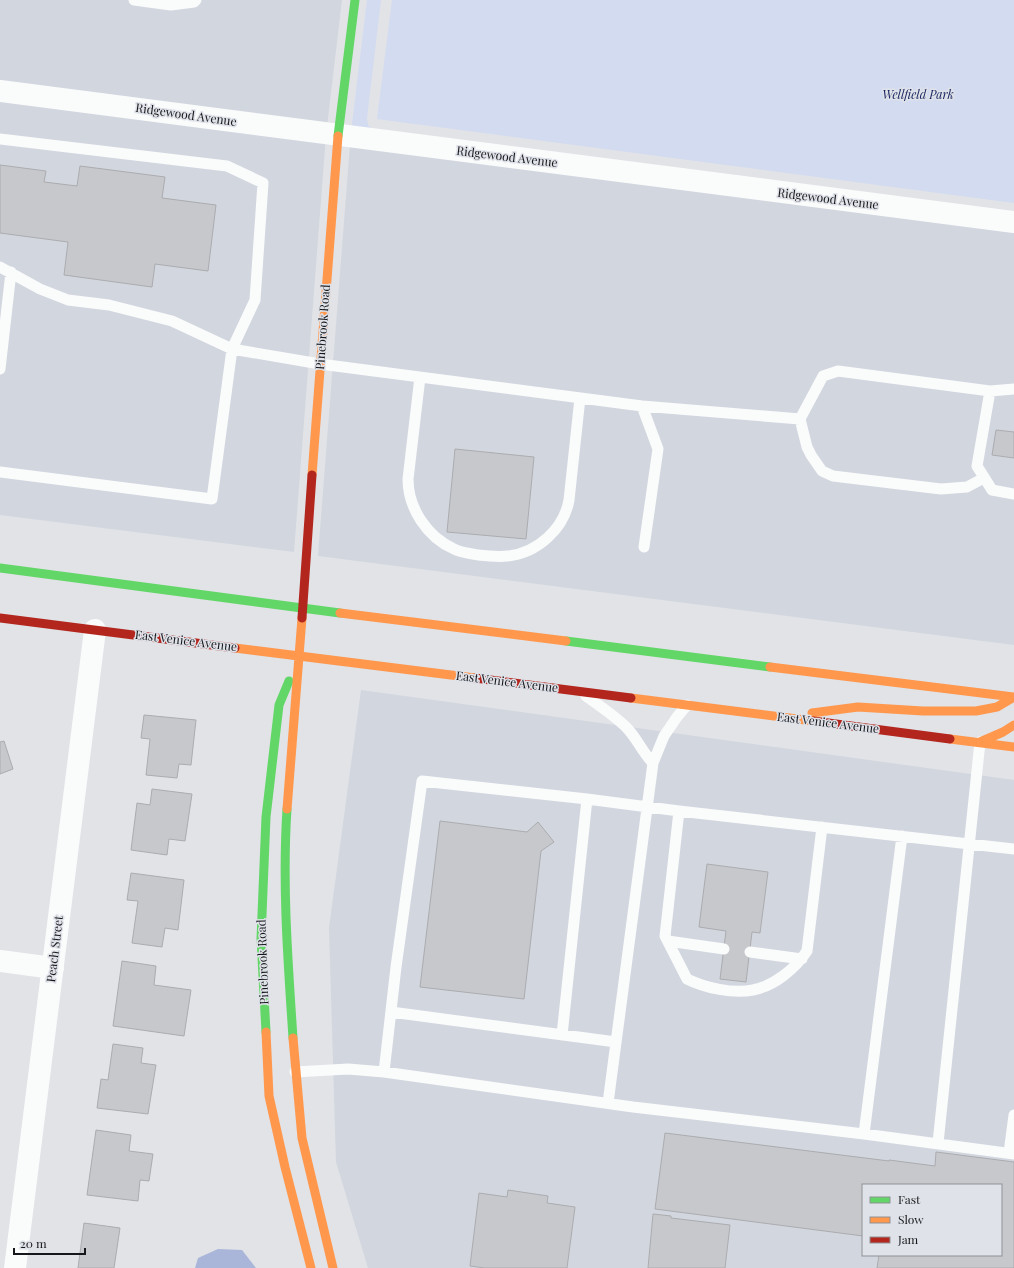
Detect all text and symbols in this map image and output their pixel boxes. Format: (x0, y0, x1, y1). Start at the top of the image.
park label: Wellfield Park (882, 86, 954, 102)
street label: Ridgewood Avenue (135, 99, 238, 129)
street label: Ridgewood Avenue (456, 142, 559, 170)
street label: Ridgewood Avenue (777, 184, 880, 212)
street label: Pinebrook Road (311, 284, 333, 370)
street label: East Venice Avenue (134, 626, 238, 654)
street label: East Venice Avenue (455, 667, 559, 695)
street label: East Venice Avenue (776, 708, 880, 736)
street label: Peach Street (42, 914, 66, 983)
street label: Pinebrook Road (253, 919, 271, 1005)
legend (862, 1184, 1002, 1256)
text: Fast (898, 1191, 921, 1207)
text: Slow (898, 1211, 924, 1227)
scale bar (14, 1230, 85, 1256)
text: Jam (897, 1231, 919, 1247)
text: 20 m (20, 1235, 47, 1251)

